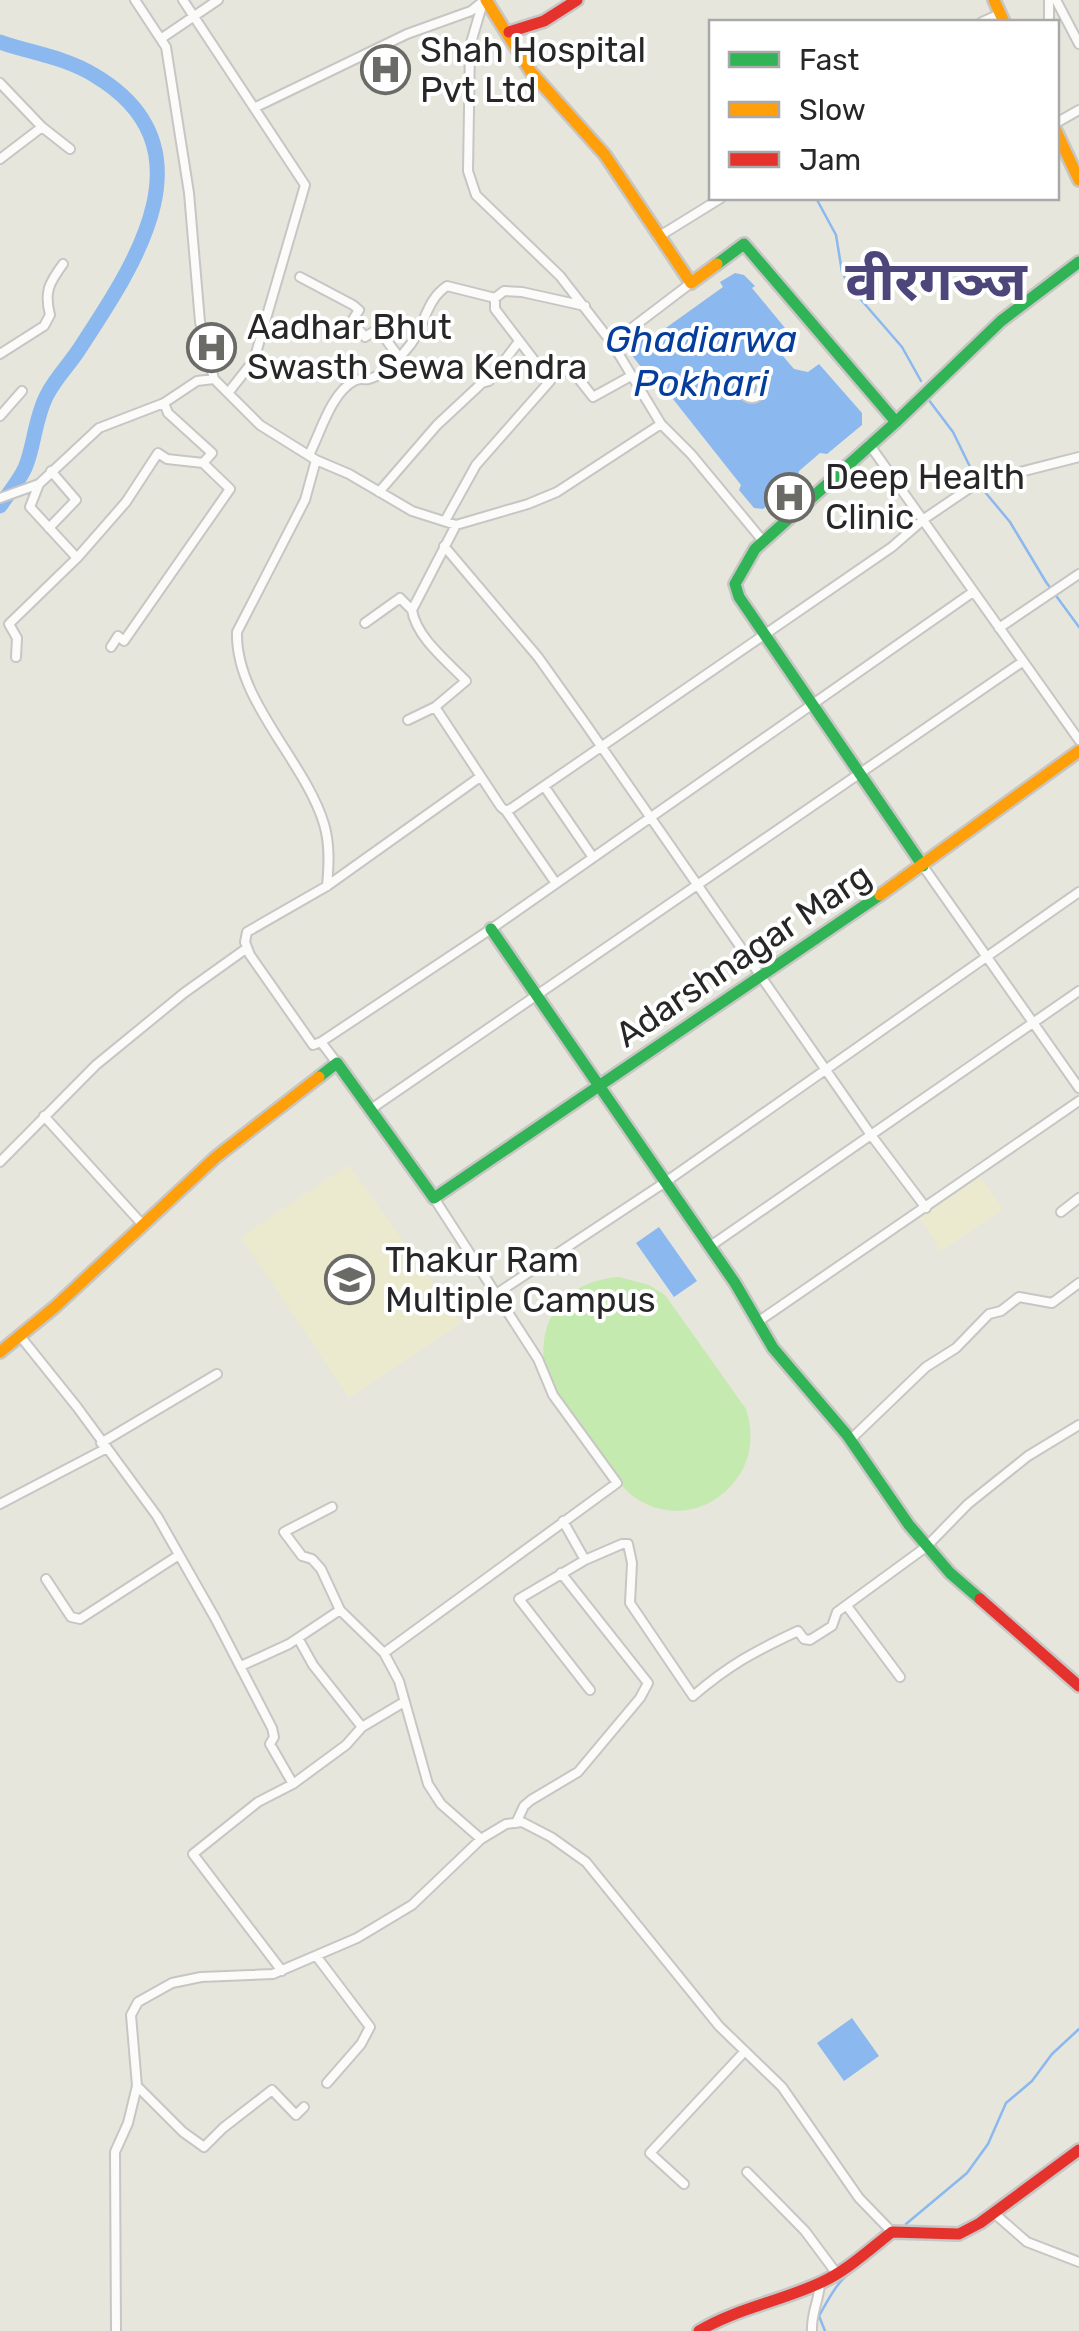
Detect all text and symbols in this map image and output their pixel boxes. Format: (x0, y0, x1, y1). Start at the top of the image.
legend (709, 20, 1059, 200)
place label: Shah Hospital Pvt Ltd (420, 29, 646, 111)
text: Fast (799, 42, 859, 78)
hospital icon: Shah Hospital Pvt Ltd (359, 44, 411, 96)
text: Slow (799, 92, 866, 128)
text: Jam (799, 142, 861, 178)
district label: वीरगञ्ज (845, 249, 1029, 314)
place label: Aadhar Bhut Swasth Sewa Kendra (247, 306, 587, 388)
water label: Ghadiarwa Pokhari (605, 316, 797, 406)
hospital icon: Aadhar Bhut Swasth Sewa Kendra (186, 321, 238, 373)
place label: Deep Health Clinic (825, 456, 1025, 538)
hospital icon: Deep Health Clinic (764, 471, 816, 523)
street label: Adarshnagar Marg (607, 854, 879, 1056)
place label: Thakur Ram Multiple Campus (385, 1239, 656, 1321)
school or university icon: Thakur Ram Multiple Campus (324, 1254, 376, 1306)

